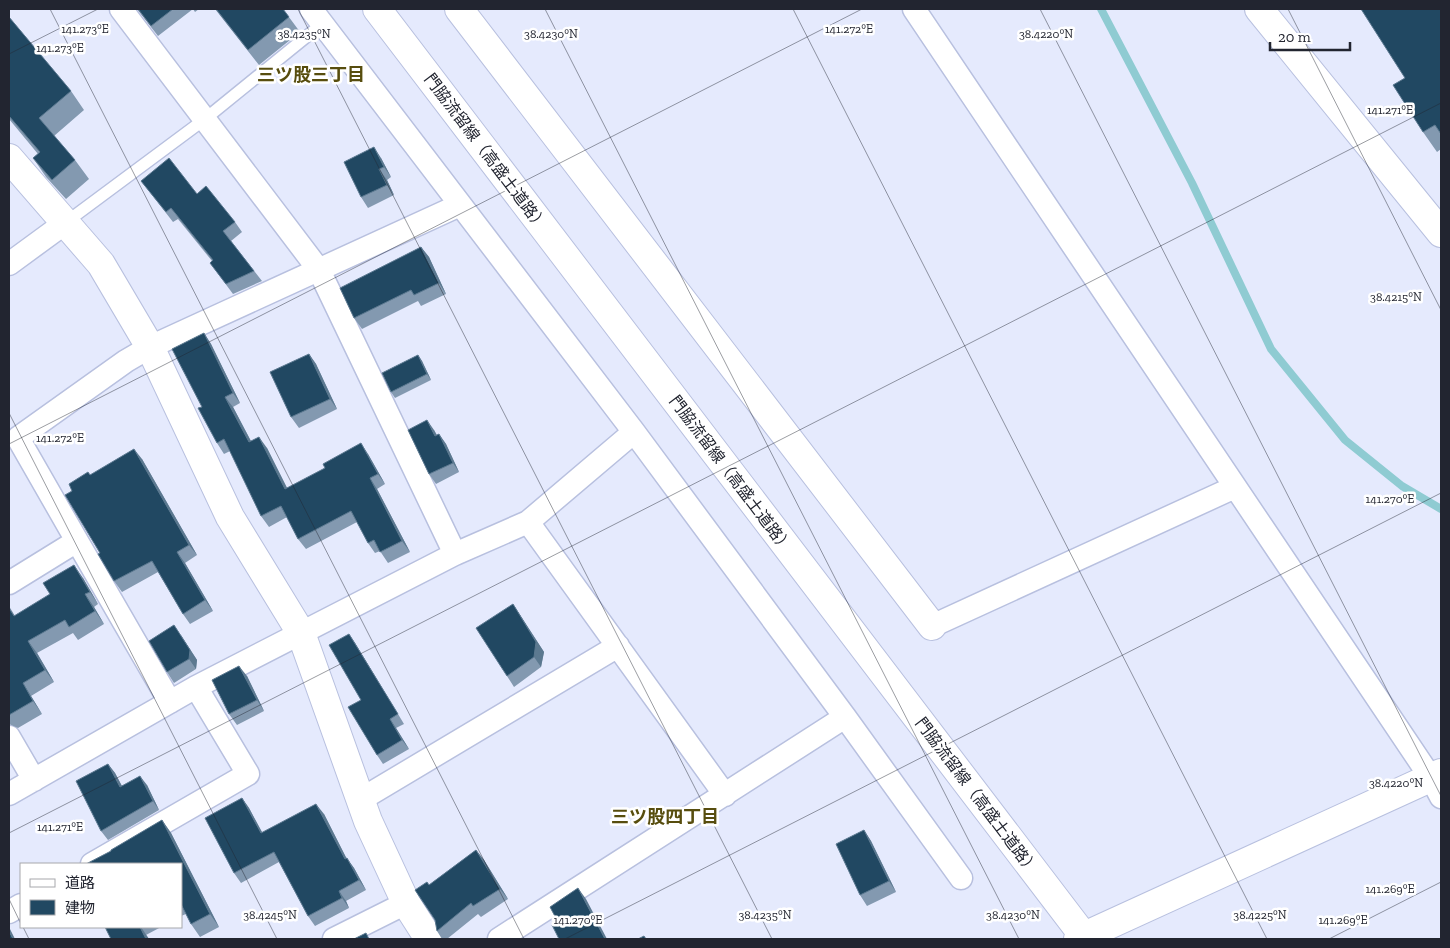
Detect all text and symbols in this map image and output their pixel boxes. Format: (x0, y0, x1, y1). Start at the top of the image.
scale bar (1270, 20, 1350, 52)
text: 141.273°E (61, 22, 109, 36)
text: 141.272°E (825, 22, 873, 36)
text: 38.4235°N (277, 27, 331, 41)
text: 38.4230°N (524, 27, 578, 41)
text: 38.4220°N (1019, 27, 1073, 41)
text: 20 m (1278, 28, 1311, 46)
text: 141.273°E (36, 41, 84, 55)
district label: 三ツ股三丁目 (257, 64, 365, 86)
street label: 門脇流留線（高盛土道路） (421, 70, 551, 234)
text: 141.271°E (1367, 103, 1413, 117)
text: 38.4215°N (1370, 290, 1422, 304)
street label: 門脇流留線（高盛土道路） (666, 392, 796, 556)
text: 141.272°E (36, 431, 84, 445)
text: 141.270°E (1366, 492, 1414, 506)
street label: 門脇流留線（高盛土道路） (912, 714, 1042, 878)
text: 38.4220°N (1369, 776, 1423, 790)
district label: 三ツ股四丁目 (611, 806, 719, 828)
text: 141.271°E (37, 820, 83, 834)
legend (20, 863, 182, 928)
text: 道路 (65, 874, 95, 892)
text: 141.269°E (1366, 882, 1414, 896)
text: 建物 (65, 899, 95, 917)
text: 38.4245°N (243, 908, 297, 922)
text: 38.4235°N (738, 908, 792, 922)
text: 38.4230°N (986, 908, 1040, 922)
text: 38.4225°N (1233, 908, 1287, 922)
text: 141.270°E (554, 913, 602, 927)
text: 141.269°E (1319, 913, 1367, 927)

